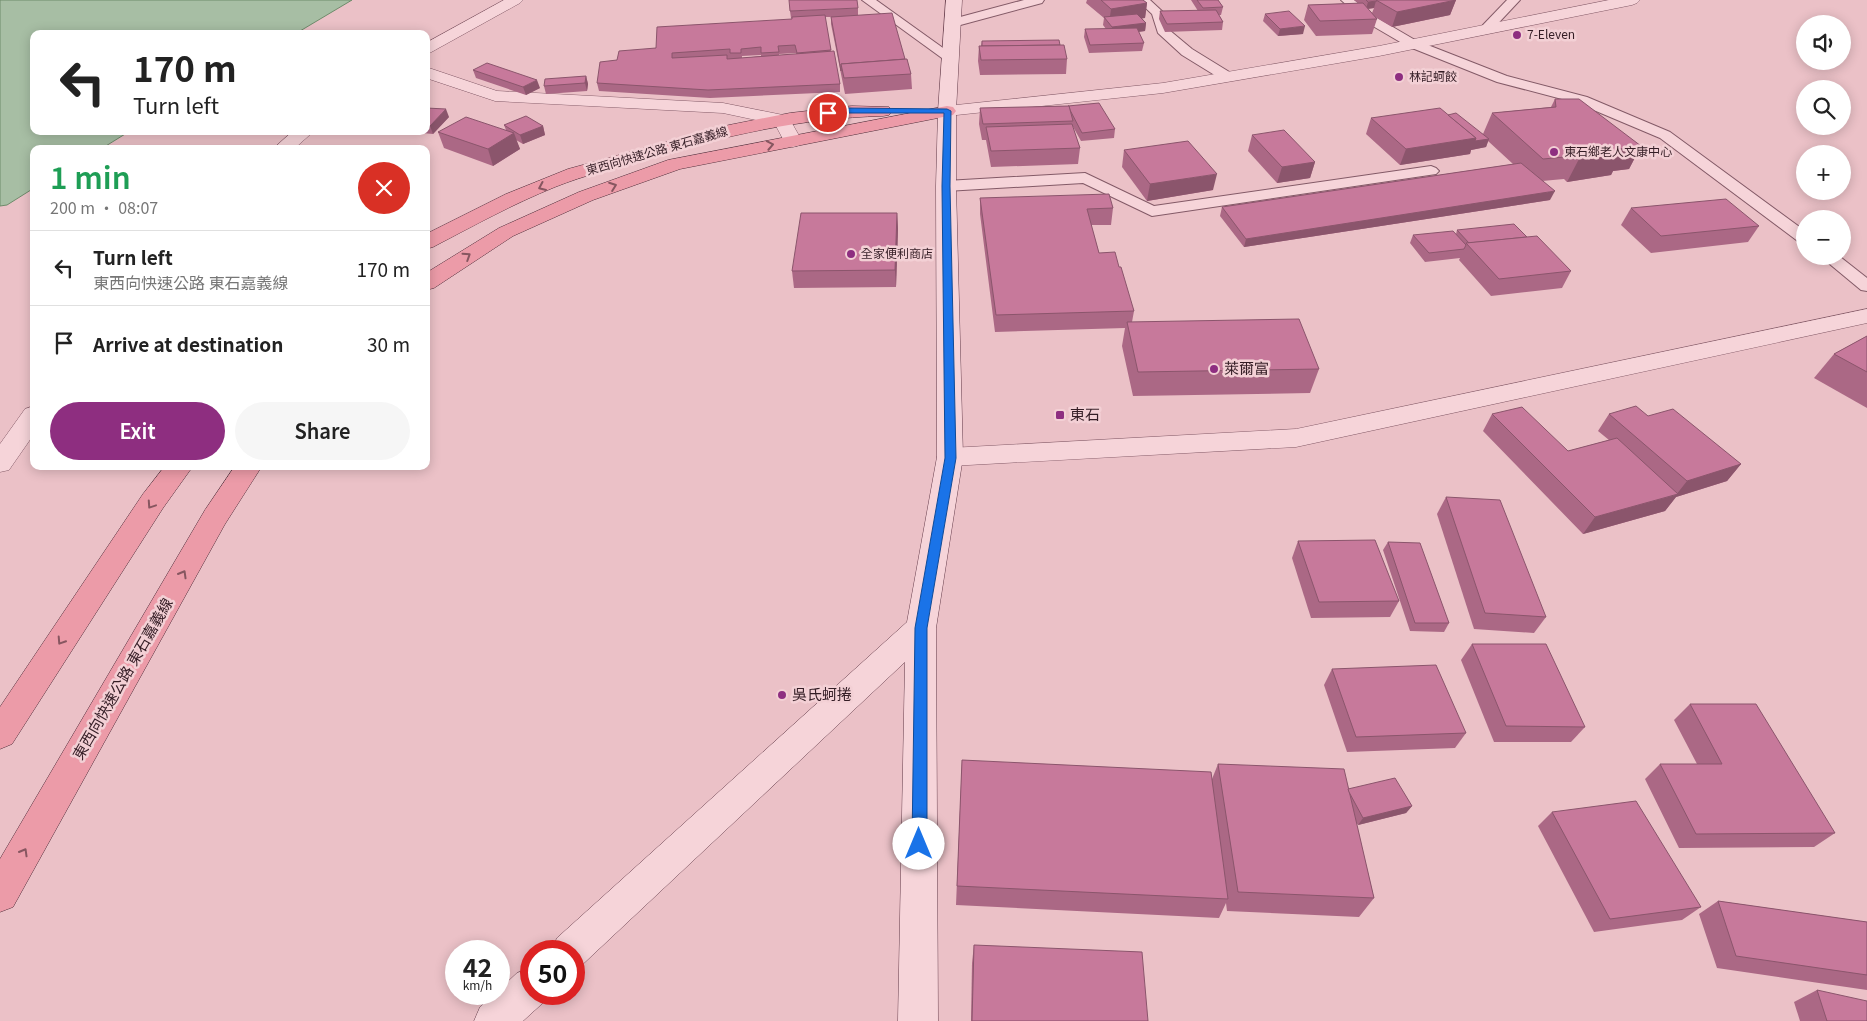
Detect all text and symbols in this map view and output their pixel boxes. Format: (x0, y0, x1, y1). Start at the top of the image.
map controls (1796, 15, 1851, 265)
button: sound (1796, 15, 1851, 70)
place label: 7-Eleven (1527, 25, 1575, 42)
marker: 7-Eleven (1511, 29, 1523, 41)
text: 170 m (133, 41, 237, 92)
icon: left (50, 50, 115, 115)
place label: 林記蚵餃 (1409, 67, 1457, 84)
marker: 林記蚵餃 (1393, 71, 1405, 83)
button: search (1796, 80, 1851, 135)
text: Turn left (133, 88, 219, 120)
pin (807, 92, 849, 134)
icon: arrive (814, 99, 842, 127)
street label: 東西向快速公路 東石嘉義線 (584, 121, 729, 178)
one-way arrow (766, 140, 774, 151)
place label: 東石鄉老人文康中心 (1564, 142, 1672, 159)
button: + (1796, 145, 1851, 200)
marker: 東石鄉老人文康中心 (1548, 146, 1560, 158)
text: 1 min (50, 154, 131, 198)
button: close (358, 162, 410, 214)
one-way arrow (538, 181, 547, 192)
one-way arrow (608, 182, 617, 192)
text: 200 m · 08:07 (50, 195, 158, 219)
button: − (1796, 210, 1851, 265)
text: Turn left (93, 243, 173, 270)
place label: 全家便利商店 (861, 244, 933, 261)
marker: 全家便利商店 (845, 248, 857, 260)
one-way arrow (462, 253, 471, 263)
icon: left (50, 254, 78, 282)
text: 170 m (357, 255, 410, 282)
text: 東西向快速公路 東石嘉義線 (93, 270, 289, 294)
icon: arrive (50, 329, 78, 357)
text: Arrive at destination (93, 330, 283, 357)
text: 30 m (367, 330, 410, 357)
place label: 萊爾富 (1224, 357, 1269, 378)
marker: 萊爾富 (1208, 363, 1220, 375)
button: Exit (50, 402, 225, 460)
button: Share (235, 402, 410, 460)
place label: 東石 (1070, 403, 1100, 424)
marker: 東石 (1054, 409, 1066, 421)
one-way arrow (148, 499, 157, 509)
one-way arrow (176, 570, 186, 579)
street label: 東西向快速公路 東石嘉義線 (67, 594, 177, 763)
one-way arrow (58, 635, 67, 644)
place label: 吳氏蚵捲 (792, 683, 852, 704)
marker: 吳氏蚵捲 (776, 689, 788, 701)
position arrow (892, 817, 944, 869)
one-way arrow (18, 848, 28, 857)
speed limit sign: 50 (520, 940, 585, 1005)
text: 42 (463, 948, 492, 984)
text: km/h (463, 976, 492, 993)

